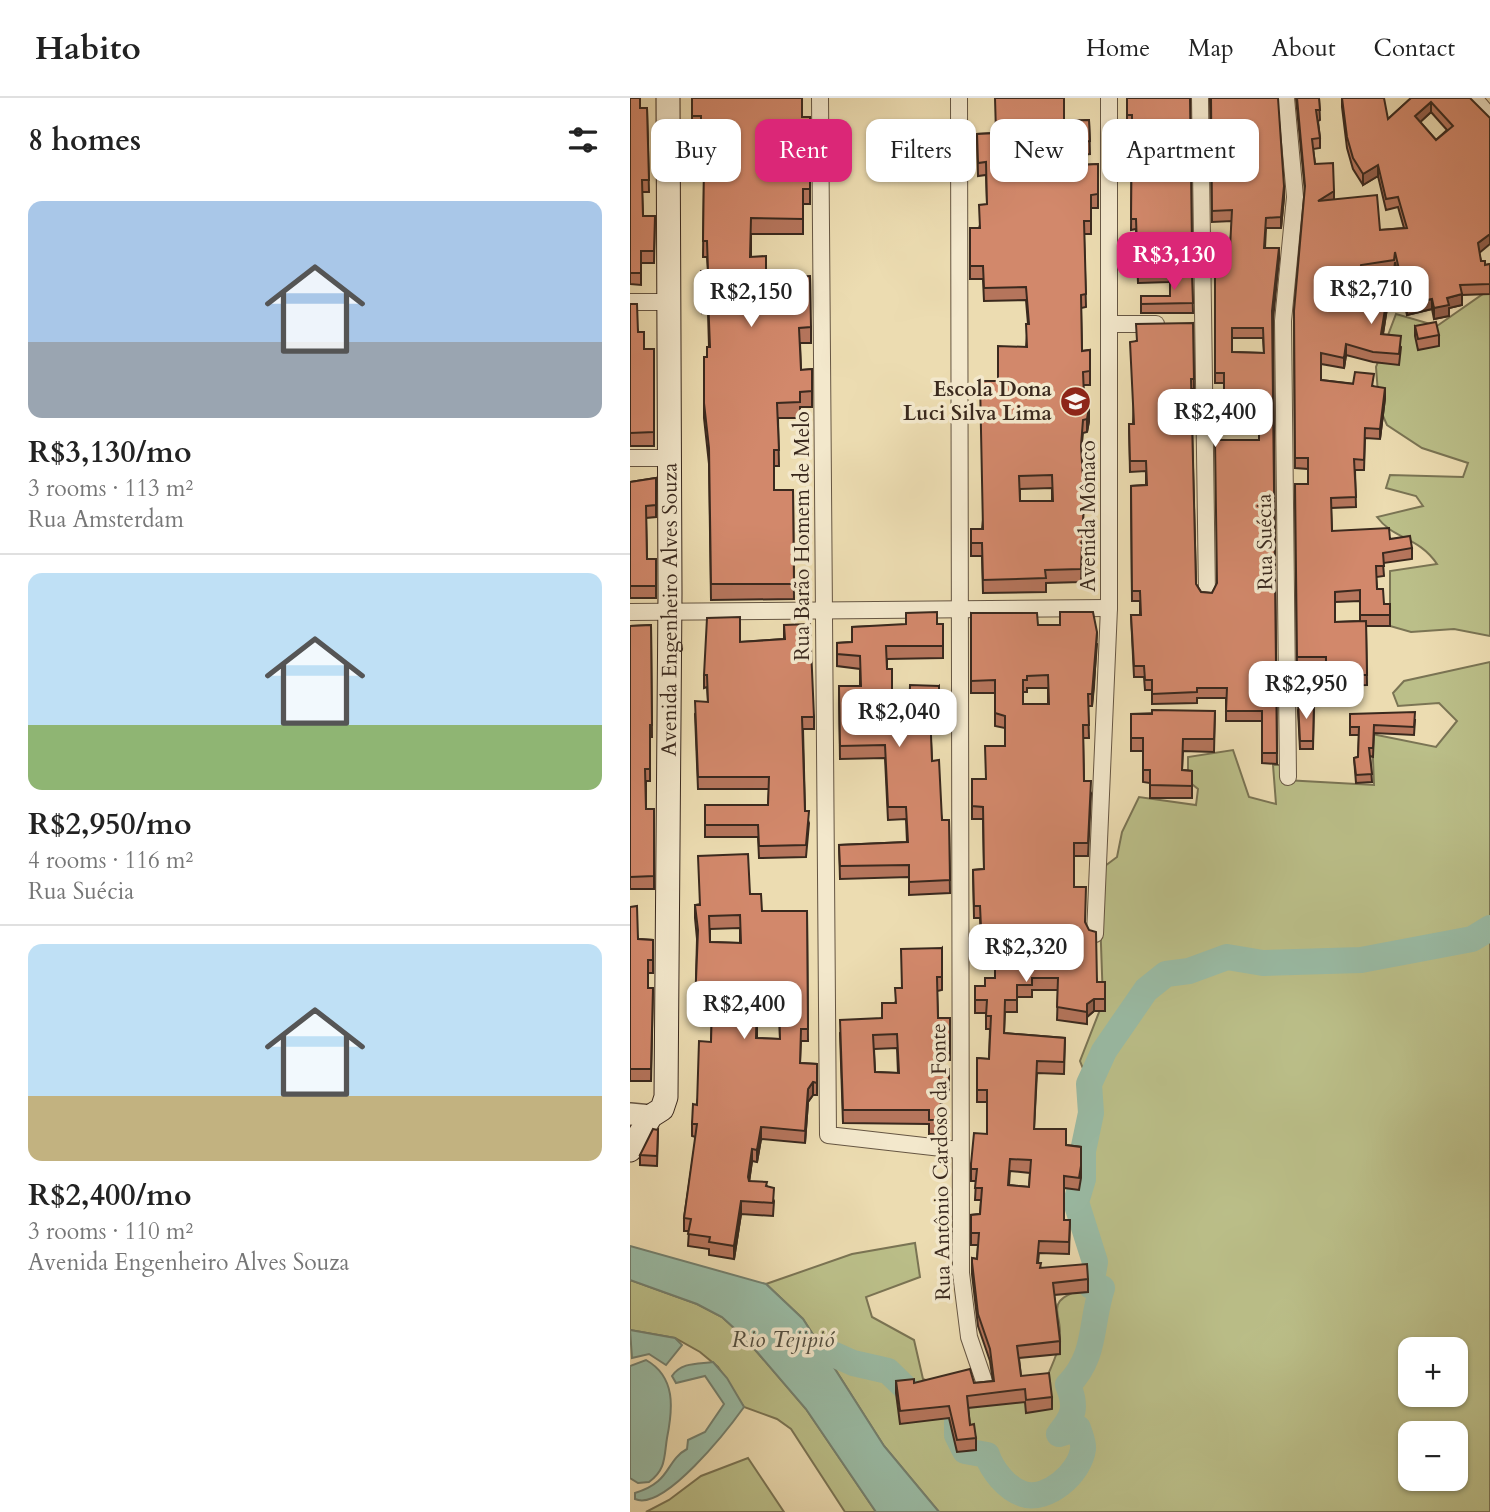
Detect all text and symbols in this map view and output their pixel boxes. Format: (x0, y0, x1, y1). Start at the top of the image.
text: Habito (35, 26, 141, 71)
text: Home (1086, 32, 1150, 65)
text: Map (1188, 32, 1234, 65)
text: About (1272, 32, 1336, 65)
text: Contact (1374, 32, 1455, 65)
chip: Buy (651, 119, 741, 182)
chip: Rent (755, 119, 852, 182)
chip: Filters (866, 119, 976, 182)
chip: New (990, 119, 1088, 182)
chip: Apartment (1102, 119, 1259, 182)
text: 8 homes (28, 120, 141, 161)
icon: filters (564, 121, 602, 159)
pin: R$3,130 (1109, 232, 1239, 292)
text: R$3,130 (1133, 239, 1215, 270)
icon: home (252, 246, 378, 372)
pin: R$2,710 (1306, 266, 1436, 326)
pin: R$2,150 (686, 270, 816, 329)
text: R$2,710 (1330, 273, 1412, 304)
text: R$2,150 (710, 276, 792, 307)
place label: Escola Dona Luci Silva Lima (903, 375, 1053, 428)
school or university icon: Escola Dona Luci Silva Lima (1058, 384, 1092, 418)
pin: R$2,400 (1150, 390, 1280, 449)
text: R$2,400 (1174, 396, 1256, 427)
street label: Rua Barão Homem de Melo (788, 411, 817, 661)
text: R$3,130/mo (28, 432, 191, 473)
street label: Avenida Mônaco (1074, 440, 1103, 592)
street label: Avenida Engenheiro Alves Souza (654, 463, 685, 757)
text: 3 rooms · 113 m² (28, 473, 193, 504)
street label: Rua Suécia (1250, 493, 1280, 591)
text: Rua Amsterdam (28, 504, 184, 535)
icon: home (252, 618, 378, 744)
pin: R$2,950 (1241, 662, 1371, 721)
text: R$2,950 (1265, 668, 1347, 699)
pin: R$2,040 (834, 690, 964, 749)
text: R$2,040 (858, 696, 940, 727)
text: R$2,950/mo (28, 804, 191, 845)
text: 4 rooms · 116 m² (28, 845, 193, 876)
text: Rua Suécia (28, 876, 134, 907)
pin: R$2,320 (961, 924, 1091, 984)
text: R$2,320 (985, 931, 1067, 962)
pin: R$2,400 (679, 982, 809, 1041)
text: R$2,400 (703, 988, 785, 1019)
icon: home (252, 989, 378, 1115)
street label: Rua Antônio Cardoso da Fonte (924, 1023, 958, 1301)
text: R$2,400/mo (28, 1175, 191, 1216)
text: 3 rooms · 110 m² (28, 1216, 193, 1247)
text: Avenida Engenheiro Alves Souza (28, 1247, 350, 1278)
water label: Rio Tejipió (731, 1324, 836, 1355)
map controls (1398, 1337, 1468, 1491)
button: + (1398, 1337, 1468, 1407)
button: − (1398, 1421, 1468, 1491)

